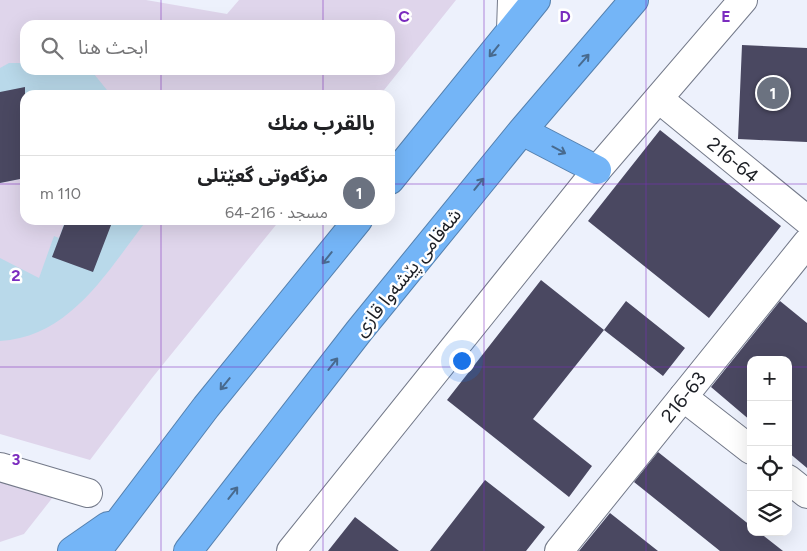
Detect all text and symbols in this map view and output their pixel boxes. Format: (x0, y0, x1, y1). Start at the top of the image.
text: C (398, 7, 410, 26)
text: D (559, 7, 571, 26)
text: E (721, 7, 731, 26)
search box (20, 20, 395, 75)
icon: search (38, 34, 66, 62)
text: ابحث هنا (78, 36, 148, 59)
one-way arrow (489, 45, 500, 58)
one-way arrow (578, 53, 590, 66)
pin: 1 (757, 74, 789, 112)
text: بالقرب منك (268, 110, 375, 135)
street label: 216-64 (703, 132, 764, 188)
one-way arrow (552, 146, 566, 156)
text: مزگەوتی گعێتلی (198, 164, 328, 187)
one-way arrow (474, 177, 485, 190)
text: 110 m (40, 184, 81, 203)
text: 1 (356, 184, 362, 203)
text: مسجد · 216-64 (225, 203, 328, 222)
street label: شەقامی پێشەوا قازی (349, 204, 467, 342)
one-way arrow (321, 251, 332, 264)
text: 2 (11, 266, 21, 285)
your location (449, 348, 475, 374)
map controls (747, 356, 792, 536)
button: + (747, 356, 792, 401)
one-way arrow (327, 358, 338, 371)
street label: 216-63 (656, 367, 711, 427)
one-way arrow (219, 377, 230, 390)
button: − (747, 401, 792, 446)
button: locate (747, 446, 792, 491)
text: 3 (12, 450, 21, 469)
one-way arrow (228, 487, 239, 500)
button: layers (747, 491, 792, 536)

